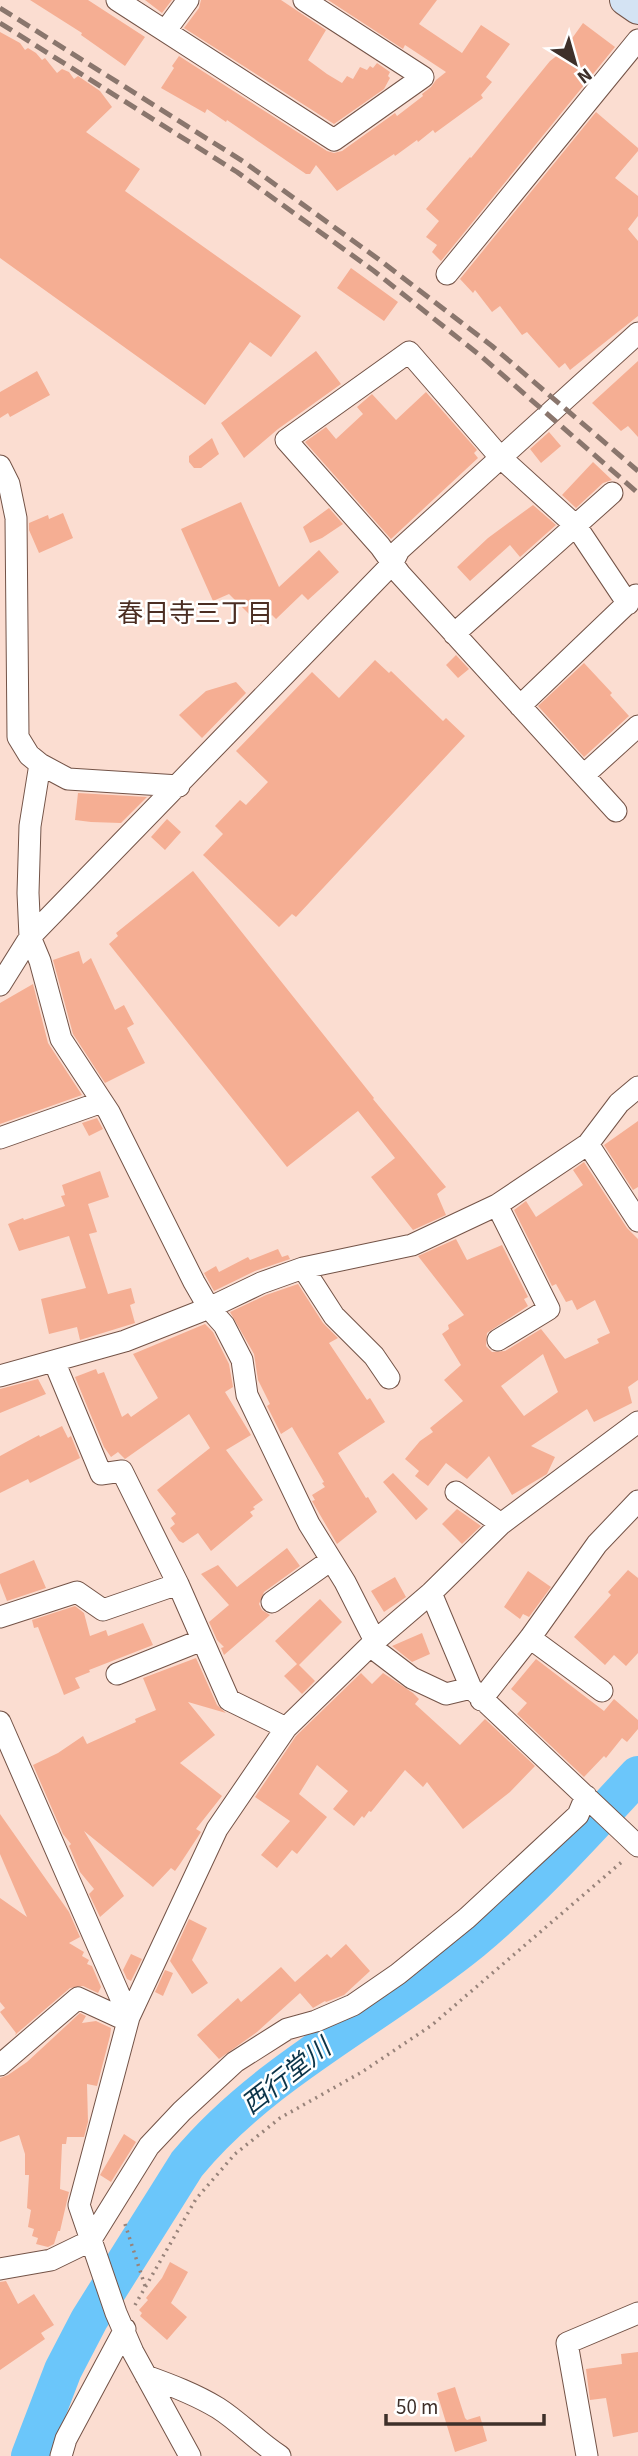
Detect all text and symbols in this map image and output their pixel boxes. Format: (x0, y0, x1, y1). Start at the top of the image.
north arrow (540, 28, 610, 98)
text: N (571, 61, 598, 90)
district label: 春日寺三丁目 (117, 595, 273, 632)
water label: 西行堂川 (234, 2028, 341, 2123)
scale bar (386, 2382, 544, 2426)
text: 50 m (396, 2392, 438, 2422)

